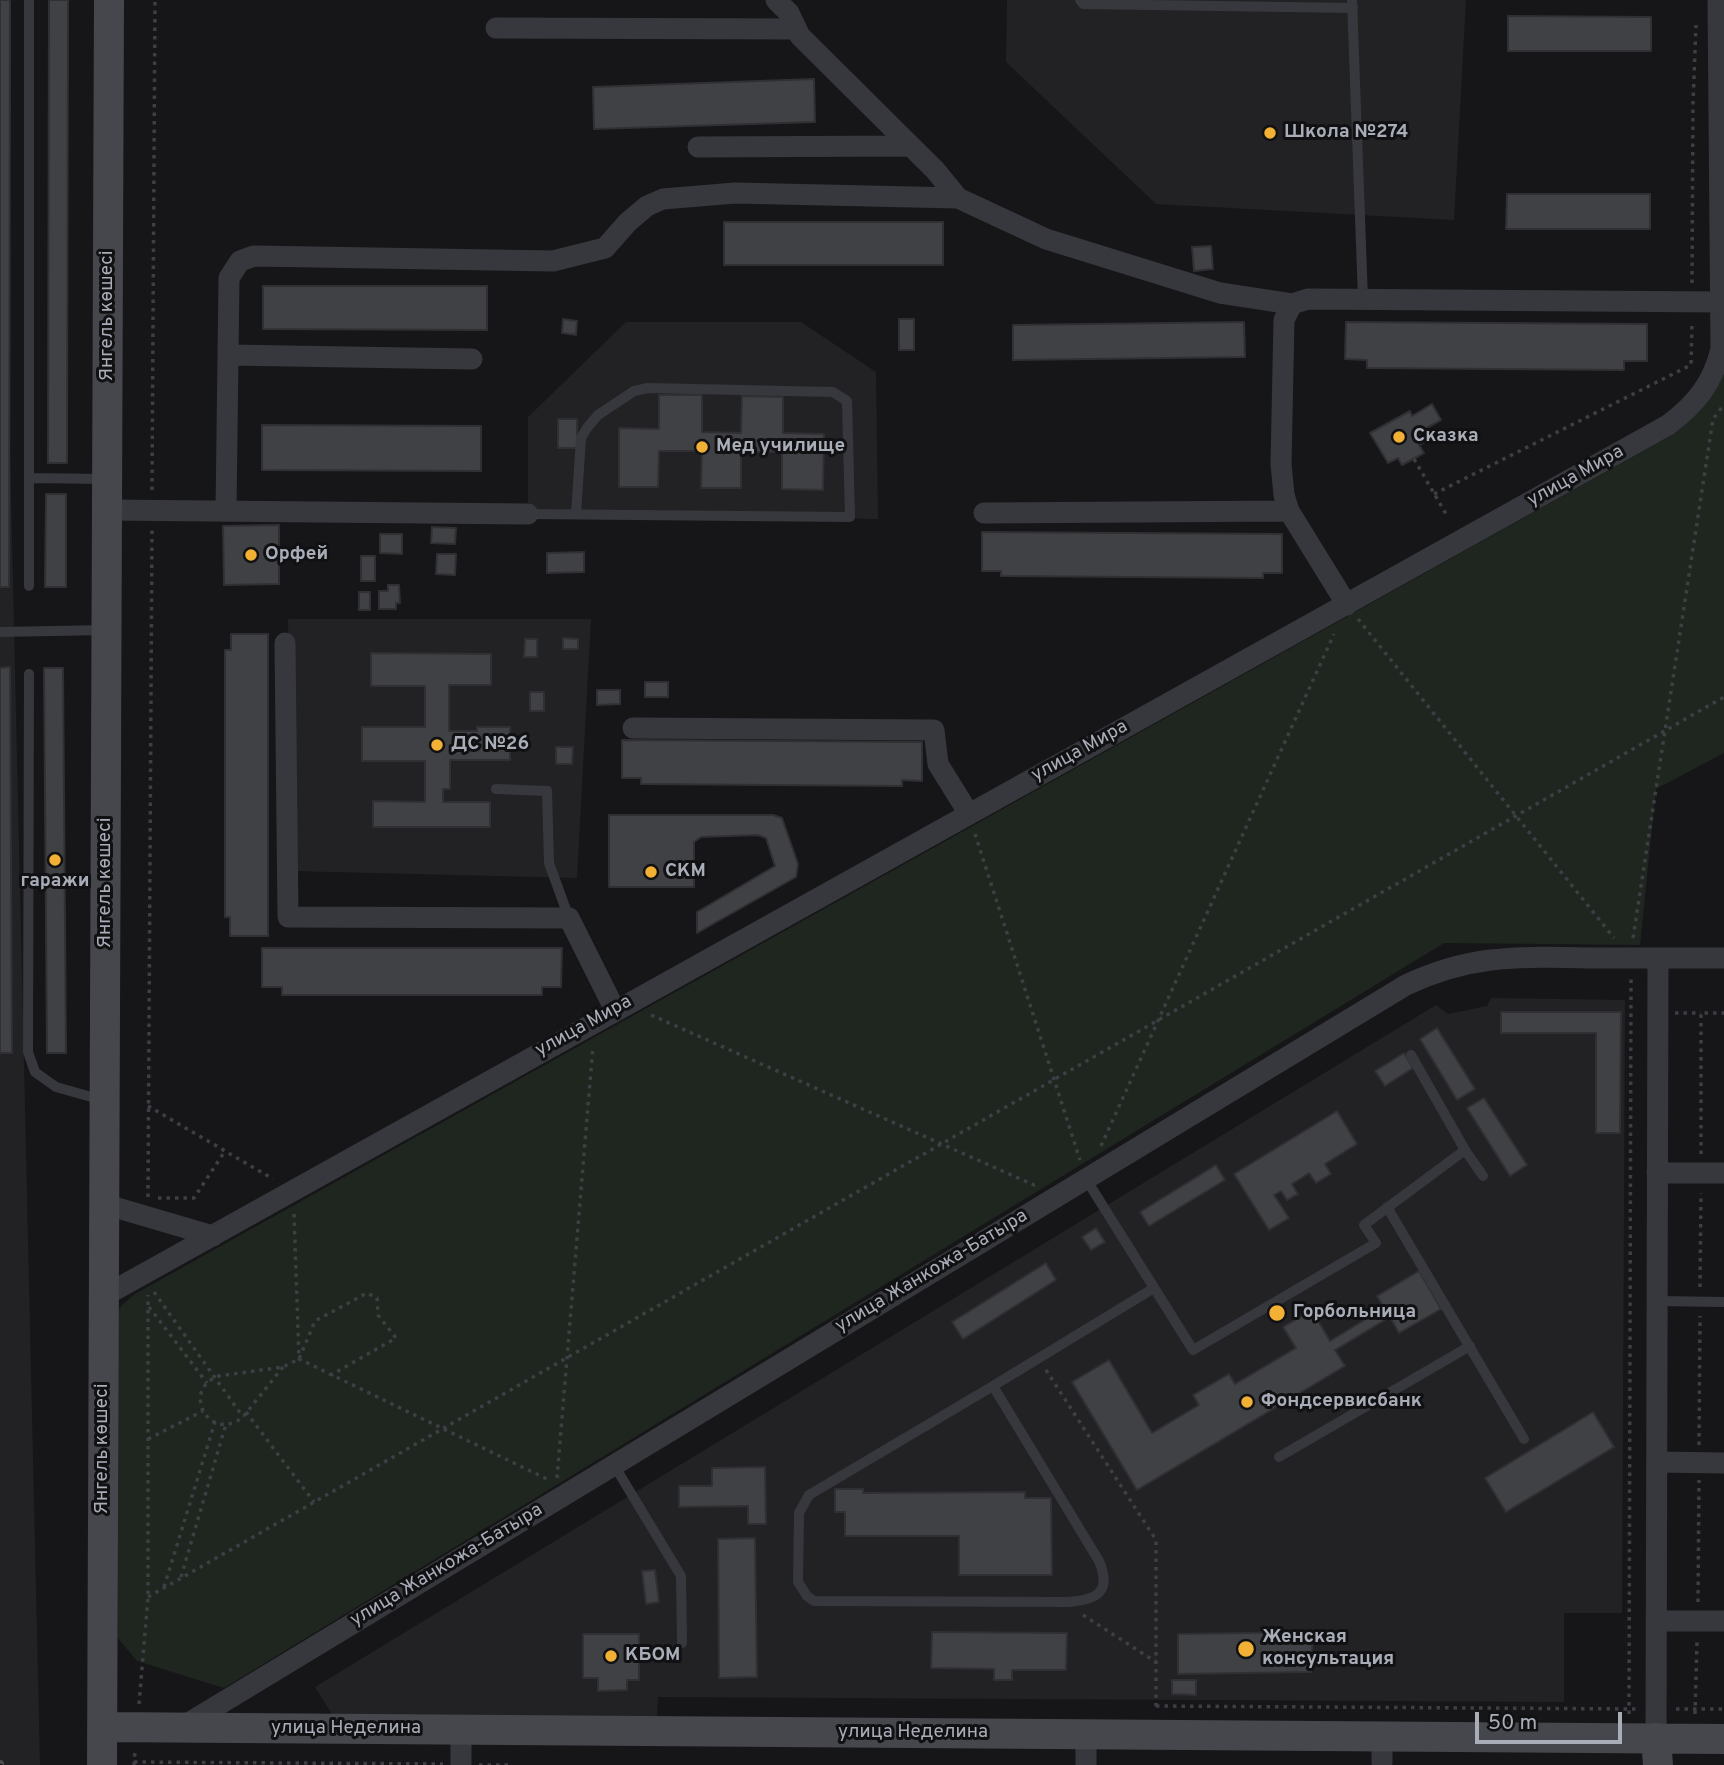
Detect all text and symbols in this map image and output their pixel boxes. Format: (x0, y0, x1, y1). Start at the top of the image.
place label: Школа №274 (1284, 122, 1408, 144)
marker: Школа №274 (1262, 125, 1278, 141)
street label: Янгель көшесі (97, 250, 119, 382)
place label: Сказка (1413, 426, 1479, 448)
marker: Сказка (1391, 429, 1407, 445)
place label: Мед училище (716, 436, 845, 458)
marker: Мед училище (694, 439, 710, 455)
street label: улица Мира (1524, 441, 1628, 513)
place label: Орфей (265, 544, 328, 566)
marker: Орфей (243, 547, 259, 563)
street label: улица Мира (1028, 716, 1132, 788)
place label: ДС №26 (451, 734, 529, 756)
marker: ДС №26 (429, 737, 445, 753)
street label: Янгель көшесі (95, 817, 117, 949)
marker: гаражи (47, 852, 63, 868)
place label: СКМ (665, 861, 706, 883)
marker: СКМ (643, 864, 659, 880)
place label: гаражи (20, 871, 90, 893)
street label: улица Мира (532, 991, 636, 1063)
street label: улица Жанкожа-Батыра (832, 1205, 1032, 1339)
place label: Горбольница (1293, 1302, 1416, 1324)
marker: Горбольница (1267, 1303, 1287, 1323)
street label: Янгель көшесі (92, 1383, 114, 1515)
place label: Фондсервисбанк (1261, 1391, 1422, 1413)
marker: Фондсервисбанк (1239, 1394, 1255, 1410)
street label: улица Жанкожа-Батыра (347, 1499, 547, 1633)
place label: Женская консультация (1262, 1627, 1394, 1671)
marker: Женская консультация (1236, 1639, 1256, 1659)
place label: КБОМ (625, 1645, 680, 1667)
marker: КБОМ (603, 1648, 619, 1664)
scale bar (1479, 1698, 1626, 1742)
text: 50 m (1488, 1710, 1537, 1737)
street label: улица Неделина (271, 1718, 421, 1740)
street label: улица Неделина (838, 1722, 988, 1744)

